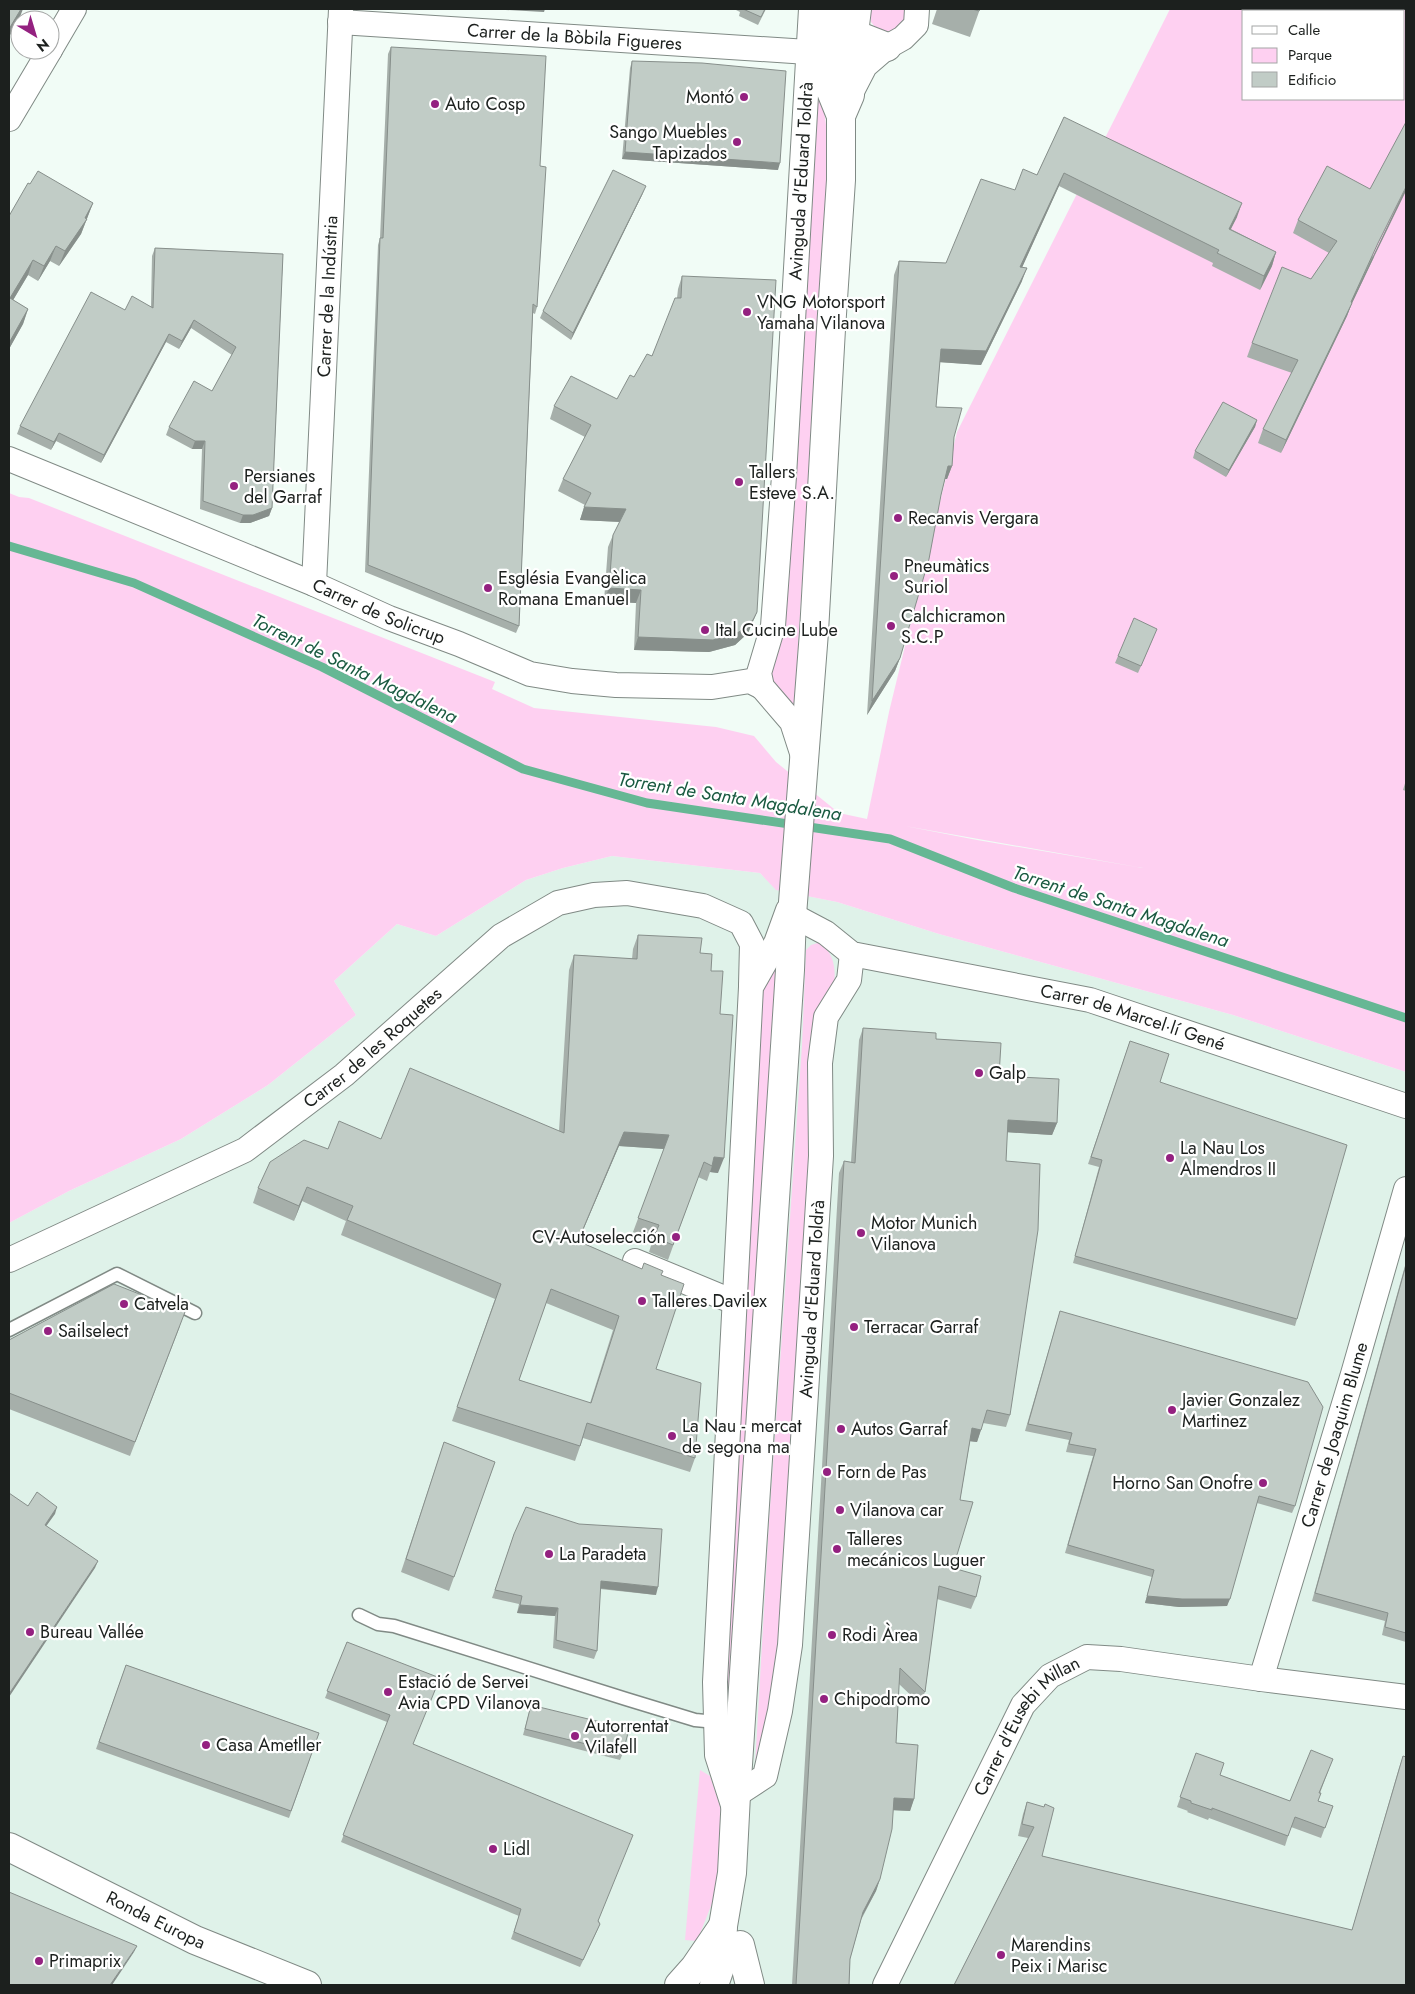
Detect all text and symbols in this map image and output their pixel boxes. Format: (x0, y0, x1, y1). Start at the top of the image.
north arrow (10, 10, 60, 60)
legend (1242, 10, 1405, 100)
street label: Carrer de la Bòbila Figueres (466, 17, 683, 57)
text: Calle (1288, 19, 1320, 41)
text: N (32, 34, 54, 57)
text: Parque (1288, 44, 1332, 66)
text: Edificio (1288, 69, 1336, 91)
street label: Avinguda d'Eduard Toldrà (782, 81, 820, 281)
place label: Montó (686, 84, 734, 110)
place label: Auto Cosp (445, 91, 525, 117)
marker: Montó (738, 91, 750, 103)
marker: Auto Cosp (429, 98, 441, 110)
place label: Sango Muebles Tapizados (609, 119, 727, 166)
marker: Sango Muebles Tapizados (731, 136, 743, 148)
street label: Carrer de la Indústria (311, 215, 344, 378)
place label: VNG Motorsport Yamaha Vilanova (757, 289, 885, 336)
marker: VNG Motorsport Yamaha Vilanova (741, 306, 753, 318)
place label: Tallers Esteve S.A. (749, 459, 835, 506)
place label: Persianes del Garraf (244, 463, 323, 510)
marker: Tallers Esteve S.A. (733, 476, 745, 488)
marker: Persianes del Garraf (228, 480, 240, 492)
place label: Recanvis Vergara (908, 505, 1039, 531)
marker: Recanvis Vergara (892, 512, 904, 524)
place label: Pneumàtics Suriol (904, 553, 989, 600)
place label: Església Evangèlica Romana Emanuel (498, 565, 646, 612)
marker: Pneumàtics Suriol (888, 570, 900, 582)
street label: Carrer de Solicrup (308, 572, 449, 651)
marker: Església Evangèlica Romana Emanuel (482, 582, 494, 594)
place label: Calchicramon S.C.P (901, 603, 1006, 650)
water label: Torrent de Santa Magdalena (247, 607, 463, 730)
place label: Ital Cucine Lube (715, 617, 838, 643)
marker: Calchicramon S.C.P (885, 620, 897, 632)
marker: Ital Cucine Lube (699, 624, 711, 636)
water label: Torrent de Santa Magdalena (616, 765, 844, 828)
water label: Torrent de Santa Magdalena (1009, 859, 1233, 954)
street label: Carrer de Marcel·lí Gené (1038, 978, 1228, 1057)
street label: Carrer de les Roquetes (298, 981, 448, 1114)
place label: Galp (989, 1060, 1026, 1086)
marker: Galp (973, 1067, 985, 1079)
place label: La Nau Los Almendros II (1180, 1135, 1276, 1182)
marker: La Nau Los Almendros II (1164, 1152, 1176, 1164)
street label: Avinguda d'Eduard Toldrà (793, 1199, 831, 1399)
place label: Motor Munich Vilanova (871, 1210, 977, 1257)
place label: CV-Autoselección (532, 1224, 666, 1250)
marker: Motor Munich Vilanova (855, 1227, 867, 1239)
marker: CV-Autoselección (670, 1231, 682, 1243)
place label: Talleres Davilex (652, 1288, 767, 1314)
place label: Catvela (134, 1291, 189, 1317)
marker: Talleres Davilex (636, 1295, 648, 1307)
marker: Catvela (118, 1298, 130, 1310)
place label: Terracar Garraf (864, 1314, 979, 1340)
place label: Sailselect (58, 1318, 129, 1344)
marker: Terracar Garraf (848, 1321, 860, 1333)
marker: Sailselect (42, 1325, 54, 1337)
street label: Carrer de Joaquim Blume (1294, 1339, 1375, 1531)
place label: Javier Gonzalez Martinez (1180, 1387, 1301, 1434)
marker: Javier Gonzalez Martinez (1166, 1404, 1178, 1416)
place label: La Nau - mercat de segona ma (682, 1413, 802, 1460)
place label: Autos Garraf (851, 1416, 948, 1442)
marker: Autos Garraf (835, 1423, 847, 1435)
marker: La Nau - mercat de segona ma (666, 1430, 678, 1442)
place label: Forn de Pas (837, 1459, 926, 1485)
marker: Forn de Pas (821, 1466, 833, 1478)
place label: Horno San Onofre (1112, 1470, 1253, 1496)
marker: Horno San Onofre (1257, 1477, 1269, 1489)
place label: Vilanova car (850, 1497, 945, 1523)
marker: Vilanova car (834, 1504, 846, 1516)
place label: Talleres mecánicos Luguer (847, 1526, 986, 1573)
place label: La Paradeta (559, 1541, 646, 1567)
marker: Talleres mecánicos Luguer (831, 1543, 843, 1555)
marker: La Paradeta (543, 1548, 555, 1560)
place label: Bureau Vallée (40, 1619, 144, 1645)
place label: Rodi Àrea (842, 1622, 918, 1648)
marker: Bureau Vallée (24, 1626, 36, 1638)
marker: Rodi Àrea (826, 1629, 838, 1641)
street label: Carrer d'Eusebi Millan (967, 1650, 1084, 1800)
place label: Estació de Servei Avia CPD Vilanova (398, 1669, 540, 1716)
marker: Estació de Servei Avia CPD Vilanova (382, 1686, 394, 1698)
place label: Chipodromo (834, 1686, 931, 1712)
marker: Chipodromo (818, 1693, 830, 1705)
place label: Autorrentat Vilafell (585, 1713, 669, 1760)
marker: Autorrentat Vilafell (569, 1730, 581, 1742)
place label: Casa Ametller (216, 1732, 322, 1758)
marker: Casa Ametller (200, 1739, 212, 1751)
place label: Lidl (503, 1836, 530, 1862)
marker: Lidl (487, 1843, 499, 1855)
street label: Ronda Europa (102, 1885, 209, 1956)
place label: Marendins Peix i Marisc (1011, 1932, 1107, 1979)
place label: Primaprix (49, 1948, 121, 1974)
marker: Marendins Peix i Marisc (995, 1949, 1007, 1961)
marker: Primaprix (33, 1955, 45, 1967)

